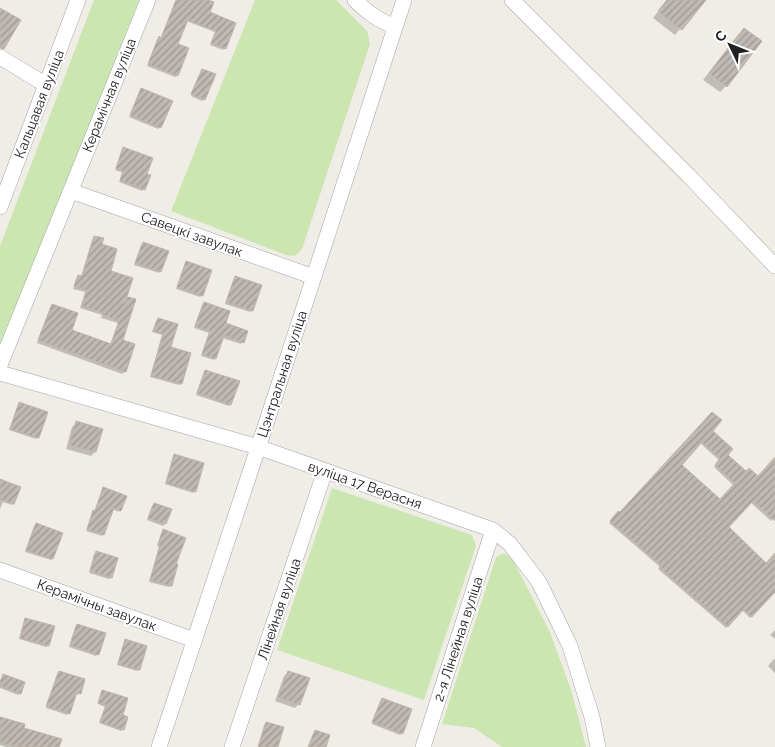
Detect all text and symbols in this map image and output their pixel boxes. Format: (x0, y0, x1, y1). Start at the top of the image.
north arrow (705, 20, 755, 70)
text: С (711, 27, 730, 45)
street label: Керамічная вуліца (79, 36, 139, 154)
street label: Кальцавая вуліца (11, 48, 67, 160)
street label: Савецкі завулак (139, 208, 245, 260)
street label: Цэнтральная вуліца (254, 309, 310, 439)
street label: вуліца 17 Верасня (306, 458, 424, 512)
street label: Лінейная вуліца (254, 556, 304, 662)
street label: 2-я Лінейная вуліца (430, 575, 486, 703)
street label: Керамічны завулак (35, 576, 159, 634)

